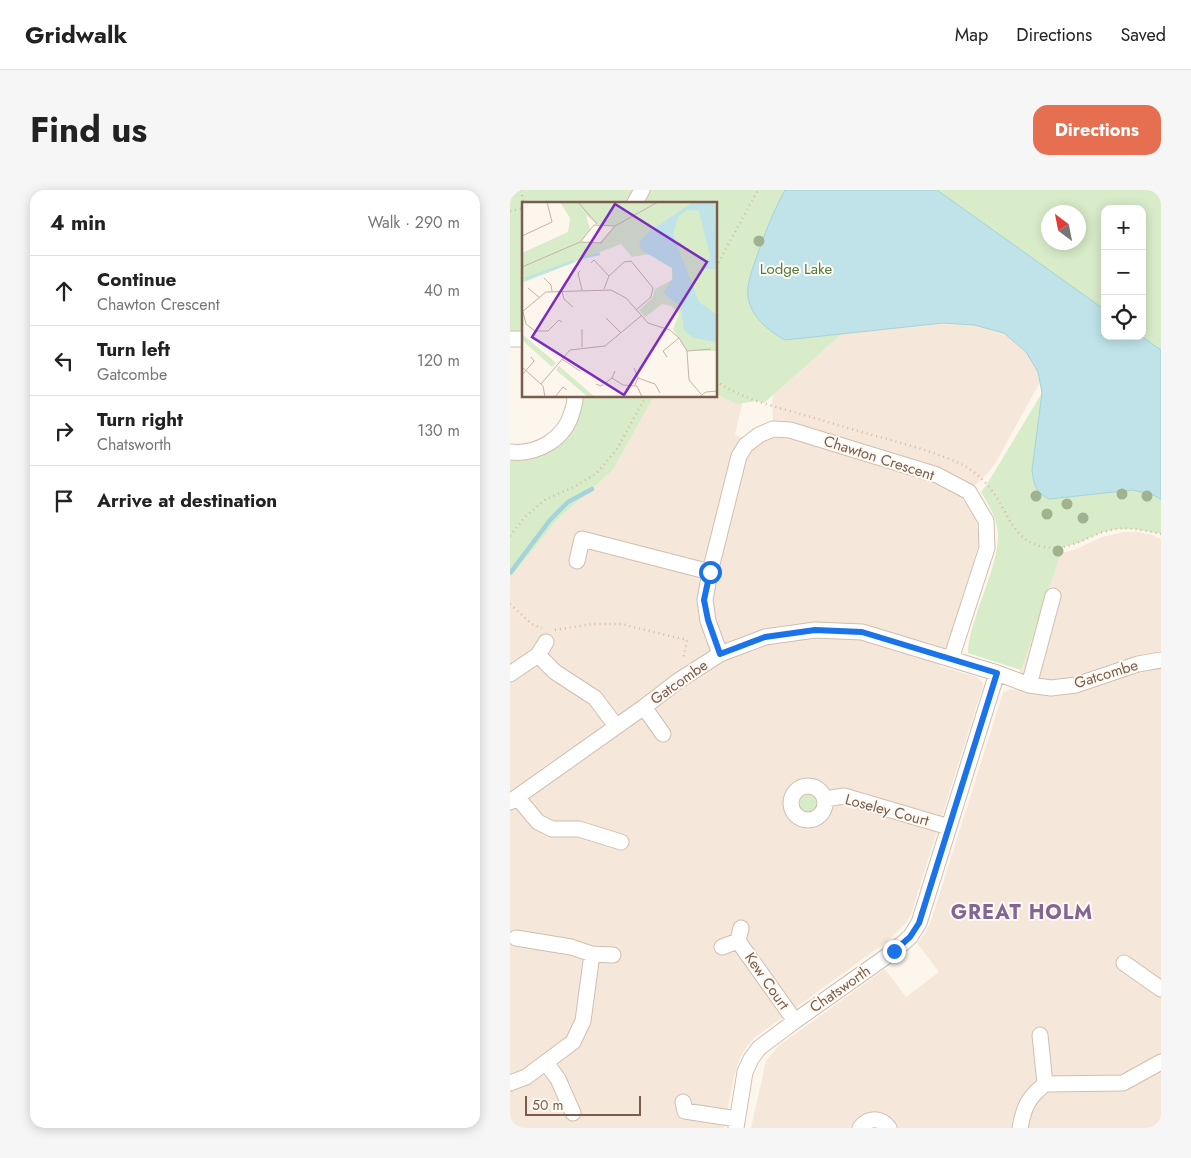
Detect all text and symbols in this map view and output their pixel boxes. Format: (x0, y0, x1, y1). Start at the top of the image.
text: Gridwalk (25, 17, 127, 52)
text: Map (955, 22, 988, 48)
text: Directions (1016, 22, 1092, 48)
text: Saved (1120, 22, 1166, 48)
text: Find us (30, 105, 147, 155)
button: Directions (1033, 105, 1161, 155)
inset map (522, 202, 718, 398)
north arrow (1041, 205, 1086, 250)
map controls (1101, 205, 1146, 340)
button: + (1101, 205, 1146, 250)
text: 4 min (50, 208, 106, 238)
text: Walk · 290 m (368, 211, 460, 234)
button: − (1101, 250, 1146, 295)
park label: Lodge Lake (760, 258, 832, 280)
text: Continue (97, 266, 176, 293)
icon: ahead (50, 277, 78, 305)
text: 40 m (424, 279, 460, 302)
text: Chawton Crescent (97, 293, 220, 316)
button: locate (1101, 295, 1146, 340)
text: Turn left (97, 336, 170, 363)
icon: left (50, 347, 78, 375)
text: 120 m (417, 349, 460, 372)
text: Gatcombe (97, 363, 167, 386)
text: Turn right (97, 406, 183, 433)
icon: right (50, 417, 78, 445)
text: 130 m (417, 419, 460, 442)
street label: Chawton Crescent (821, 430, 937, 486)
text: Chatsworth (97, 433, 171, 456)
icon: arrive (50, 487, 78, 515)
text: Arrive at destination (97, 487, 277, 514)
route start (699, 561, 722, 584)
street label: Gatcombe (646, 654, 712, 710)
street label: Gatcombe (1071, 654, 1141, 694)
street label: Loseley Court (843, 788, 932, 832)
district label: GREAT HOLM (951, 898, 1093, 927)
route end (883, 940, 906, 963)
street label: Kew Court (739, 948, 795, 1014)
street label: Chatsworth (805, 960, 875, 1018)
scale bar (525, 1093, 641, 1116)
text: 50 m (532, 1095, 563, 1115)

